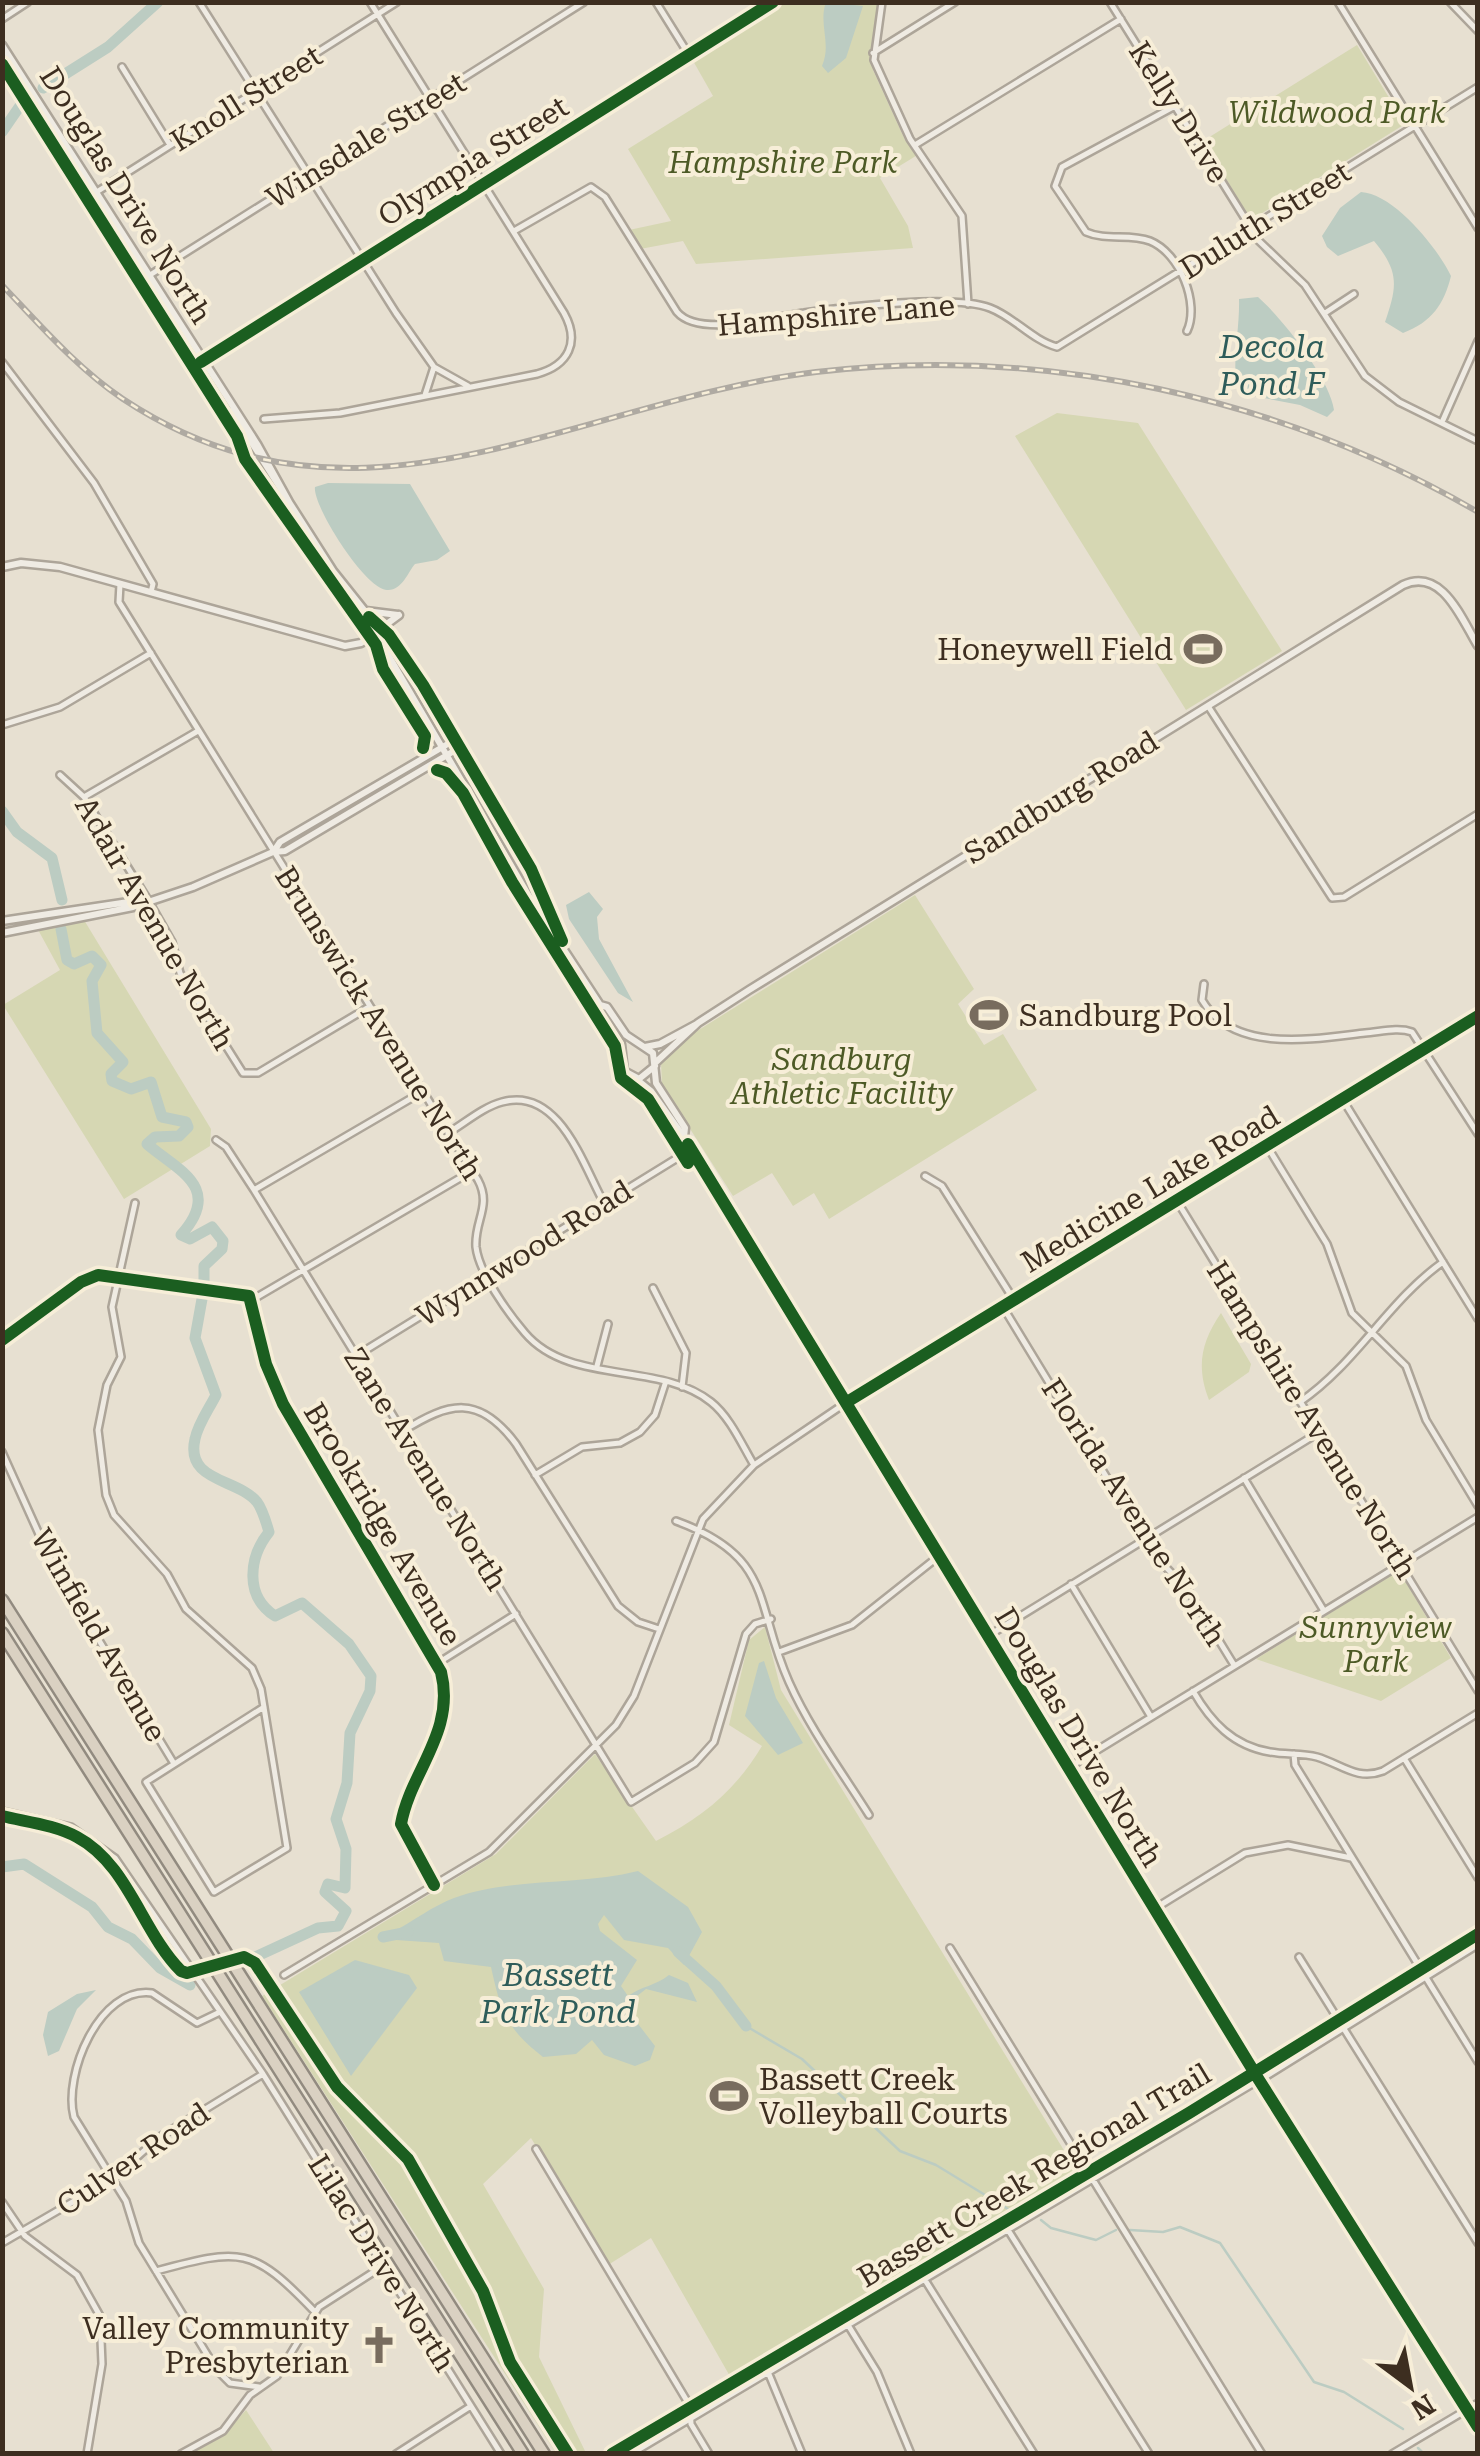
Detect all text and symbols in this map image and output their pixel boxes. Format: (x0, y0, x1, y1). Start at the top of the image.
street label: Kelly Drive (1122, 35, 1236, 189)
street label: Knoll Street (164, 38, 328, 158)
street label: Douglas Drive North (33, 60, 219, 330)
street label: Winsdale Street (260, 65, 472, 215)
street label: Olympia Street (372, 89, 574, 233)
park label: Wildwood Park (1228, 95, 1447, 130)
park label: Hampshire Park (667, 145, 898, 180)
street label: Duluth Street (1173, 154, 1357, 286)
street label: Hampshire Lane (716, 287, 956, 343)
water label: Decola Pond F (1218, 328, 1325, 403)
sports icon: Honeywell Field (1182, 628, 1224, 670)
place label: Honeywell Field (937, 632, 1173, 667)
street label: Sandburg Road (958, 723, 1164, 871)
street label: Adair Avenue North (68, 790, 242, 1056)
street label: Brunswick Avenue North (268, 860, 490, 1186)
sports icon: Sandburg Pool (968, 994, 1010, 1036)
place label: Sandburg Pool (1019, 998, 1232, 1033)
park label: Sandburg Athletic Facility (729, 1042, 954, 1111)
street label: Medicine Lake Road (1015, 1098, 1285, 1280)
street label: Wynnwood Road (410, 1173, 638, 1333)
street label: Hampshire Avenue North (1200, 1255, 1424, 1585)
street label: Zane Avenue North (337, 1341, 515, 1597)
street label: Florida Avenue North (1035, 1372, 1233, 1652)
street label: Brookridge Avenue (297, 1396, 469, 1652)
street label: Winfield Avenue (24, 1523, 174, 1747)
street label: Douglas Drive North (988, 1601, 1170, 1873)
park label: Sunnyview Park (1299, 1610, 1453, 1679)
water label: Bassett Park Pond (479, 1956, 636, 2031)
street label: Bassett Creek Regional Trail (851, 2056, 1217, 2294)
place label: Bassett Creek Volleyball Courts (759, 2062, 1008, 2131)
sports icon: Bassett Creek Volleyball Courts (708, 2075, 750, 2117)
street label: Culver Road (50, 2095, 216, 2223)
street label: Lilac Drive North (301, 2148, 463, 2378)
place label: Valley Community Presbyterian (82, 2311, 349, 2380)
church icon: Valley Community Presbyterian (358, 2324, 400, 2366)
north arrow (1360, 2336, 1460, 2436)
text: N (1405, 2387, 1441, 2426)

